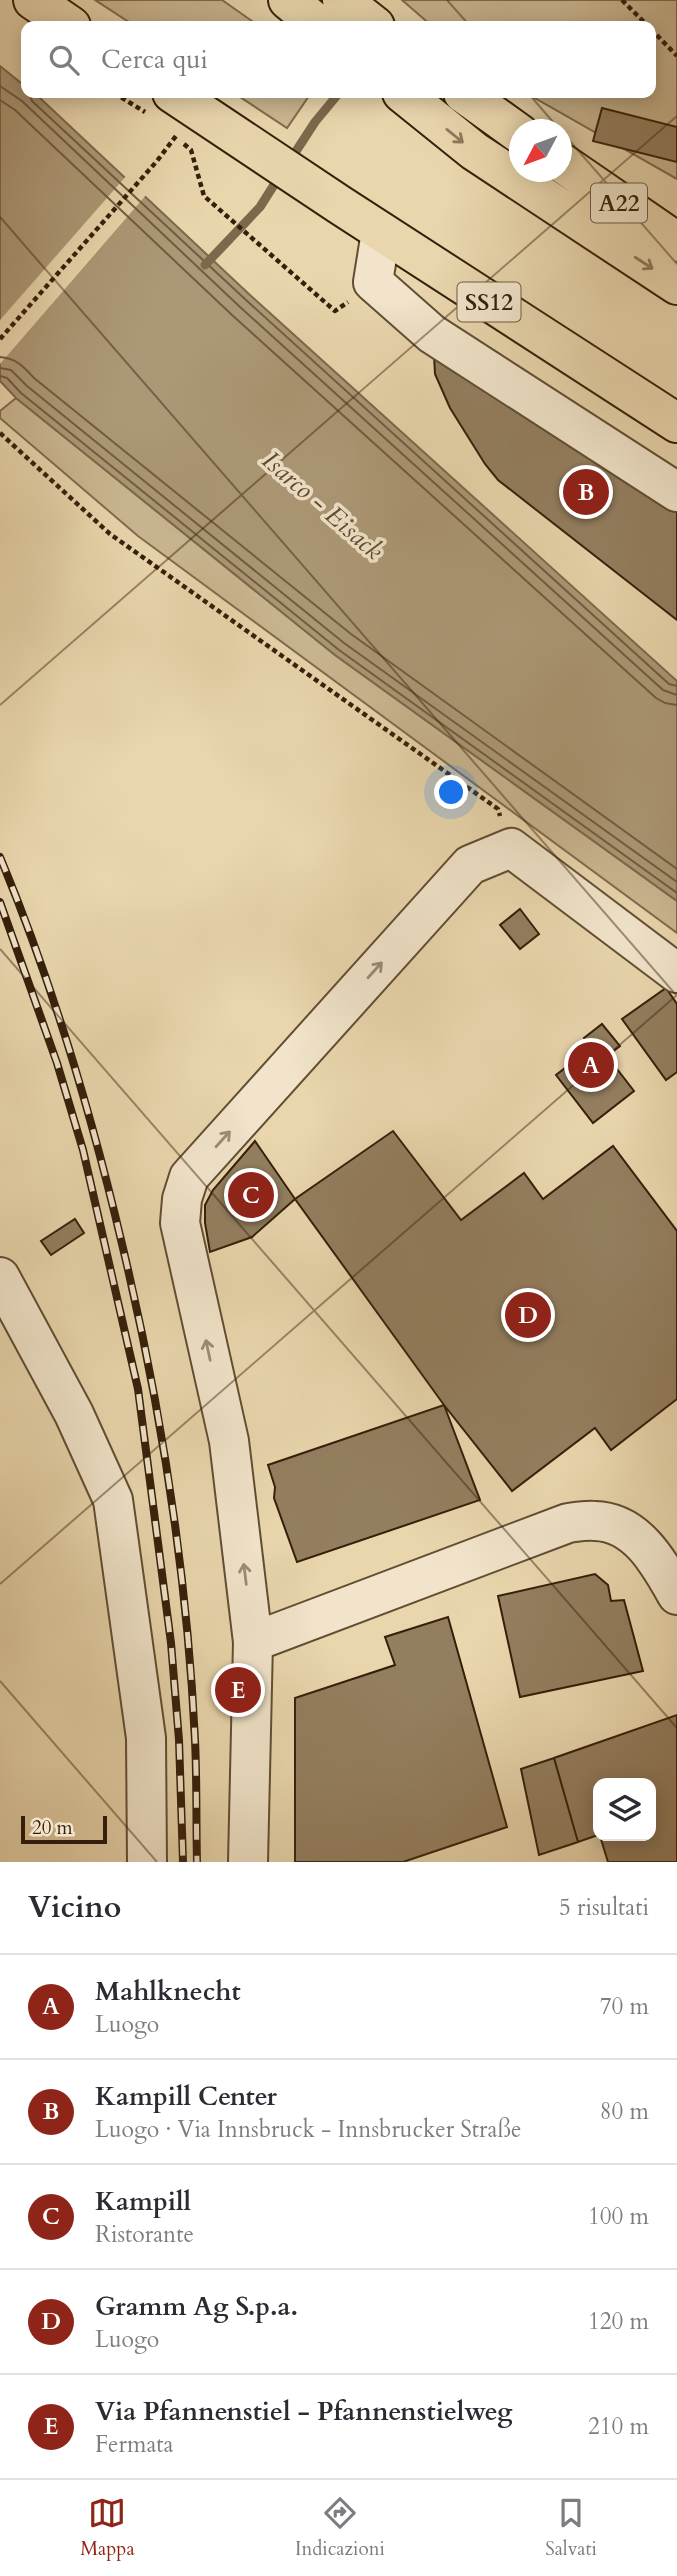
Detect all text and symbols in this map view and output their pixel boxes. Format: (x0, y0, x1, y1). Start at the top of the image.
search box (21, 21, 656, 98)
icon: search (45, 41, 83, 79)
text: Cerca qui (101, 42, 208, 77)
north arrow (509, 119, 572, 182)
one-way arrow (446, 128, 464, 143)
road number: A22 (591, 184, 647, 222)
one-way arrow (634, 256, 653, 270)
road number: SS12 (458, 282, 520, 322)
water label: Isarco - Eisack (255, 443, 391, 568)
pin: B (563, 466, 609, 518)
your location (434, 775, 468, 809)
one-way arrow (367, 961, 383, 979)
pin: A (568, 1039, 614, 1091)
one-way arrow (215, 1130, 231, 1148)
pin: C (228, 1169, 274, 1221)
pin: D (505, 1289, 551, 1341)
one-way arrow (201, 1339, 215, 1362)
one-way arrow (238, 1563, 251, 1586)
pin: E (215, 1664, 261, 1716)
map controls (593, 1778, 656, 1841)
button: layers (593, 1778, 656, 1841)
scale bar (21, 1813, 107, 1845)
text: 20 m (32, 1815, 73, 1841)
text: Vicino (28, 1887, 121, 1928)
text: 5 risultati (559, 1892, 649, 1923)
text: Mahlknecht (95, 1974, 241, 2009)
text: A (42, 1991, 60, 2022)
text: 70 m (600, 1991, 649, 2022)
text: Luogo (95, 2009, 159, 2040)
text: Kampill Center (95, 2079, 277, 2114)
text: B (43, 2096, 59, 2127)
text: 80 m (600, 2096, 649, 2127)
text: Luogo · Via Innsbruck - Innsbrucker Straße (95, 2114, 522, 2145)
text: Kampill (95, 2184, 191, 2219)
text: C (42, 2201, 60, 2232)
text: 100 m (588, 2201, 649, 2232)
text: Ristorante (95, 2219, 194, 2250)
text: Gramm Ag S.p.a. (95, 2289, 298, 2324)
text: D (41, 2306, 61, 2337)
text: 120 m (588, 2306, 649, 2337)
text: Luogo (95, 2324, 159, 2355)
text: Via Pfannenstiel - Pfannenstielweg (95, 2394, 513, 2429)
text: E (44, 2411, 58, 2442)
text: 210 m (588, 2411, 649, 2442)
text: Fermata (95, 2429, 174, 2460)
tab: Mappa (80, 2494, 135, 2562)
tab: Indicazioni (295, 2494, 385, 2562)
tab: Salvati (545, 2494, 597, 2562)

